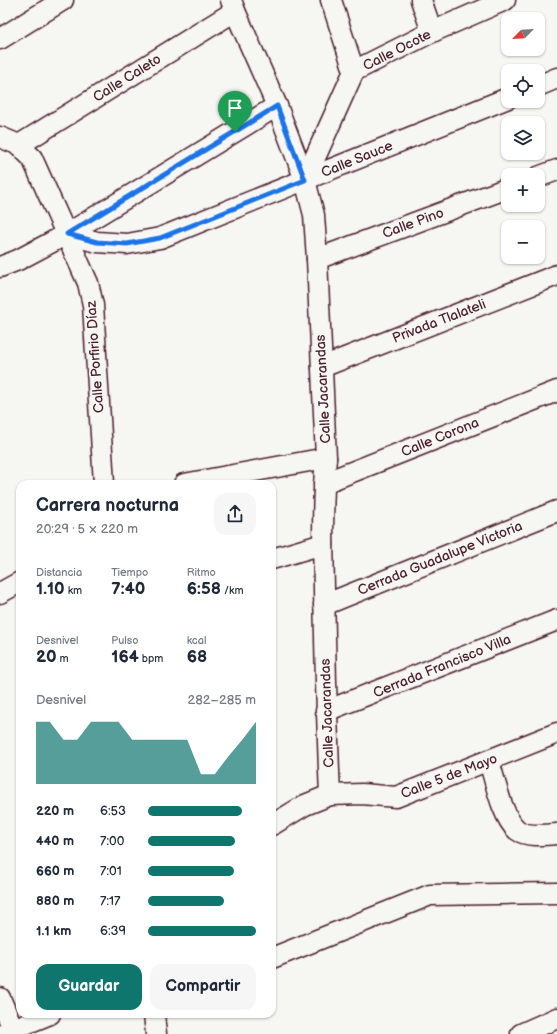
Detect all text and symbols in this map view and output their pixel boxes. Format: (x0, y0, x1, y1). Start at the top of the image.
north arrow (501, 12, 545, 56)
map controls (501, 12, 545, 264)
street label: Calle Ocote (360, 26, 434, 74)
street label: Calle Caleto (90, 50, 164, 106)
button: locate (501, 64, 545, 108)
pin (218, 91, 252, 132)
icon: arrive (224, 97, 246, 119)
button: layers (501, 116, 545, 160)
street label: Calle Sauce (319, 137, 395, 181)
button: + (501, 168, 545, 212)
street label: Calle Pino (380, 204, 446, 242)
button: − (501, 220, 545, 264)
street label: Privada Tlalateli (390, 295, 488, 347)
street label: Calle Porfirio Díaz (83, 300, 107, 414)
street label: Calle Jacarandas (312, 334, 334, 444)
street label: Calle Corona (399, 414, 482, 460)
button: share (214, 493, 256, 535)
text: Carrera nocturna (36, 495, 179, 516)
street label: Cerrada Guadalupe Victoria (355, 517, 525, 599)
text: 20:29 · 5 × 220 m (36, 521, 138, 537)
text: Distancia (36, 566, 82, 579)
text: Tiempo (111, 566, 148, 579)
text: Ritmo (187, 566, 216, 579)
text: 1.10 (36, 579, 65, 599)
text: 7:40 (111, 579, 145, 599)
text: 6:58 (187, 579, 221, 599)
text: km (65, 584, 82, 597)
text: /km (221, 584, 244, 597)
street label: Cerrada Francisco Villa (371, 631, 513, 701)
text: Desnivel (36, 634, 78, 647)
text: Pulso (111, 634, 139, 647)
text: kcal (187, 634, 206, 647)
text: 20 (36, 647, 56, 667)
text: 164 (111, 647, 139, 667)
text: 68 (187, 647, 207, 667)
text: m (56, 652, 69, 665)
text: bpm (139, 652, 163, 665)
street label: Calle Jacarandas (317, 658, 337, 768)
text: Desnivel (36, 692, 86, 708)
text: 282–285 m (188, 692, 256, 708)
street label: Calle 5 de Mayo (398, 750, 500, 802)
text: 220 m (36, 803, 74, 819)
text: 6:53 (100, 803, 126, 819)
text: 440 m (36, 833, 74, 849)
text: 7:00 (100, 833, 124, 849)
text: 660 m (36, 863, 74, 879)
text: 7:01 (100, 863, 122, 879)
text: 880 m (36, 893, 74, 909)
text: 7:17 (100, 893, 120, 909)
text: 1.1 km (36, 923, 71, 939)
text: 6:39 (100, 923, 126, 939)
button: Guardar (36, 964, 142, 1010)
button: Compartir (150, 964, 256, 1010)

